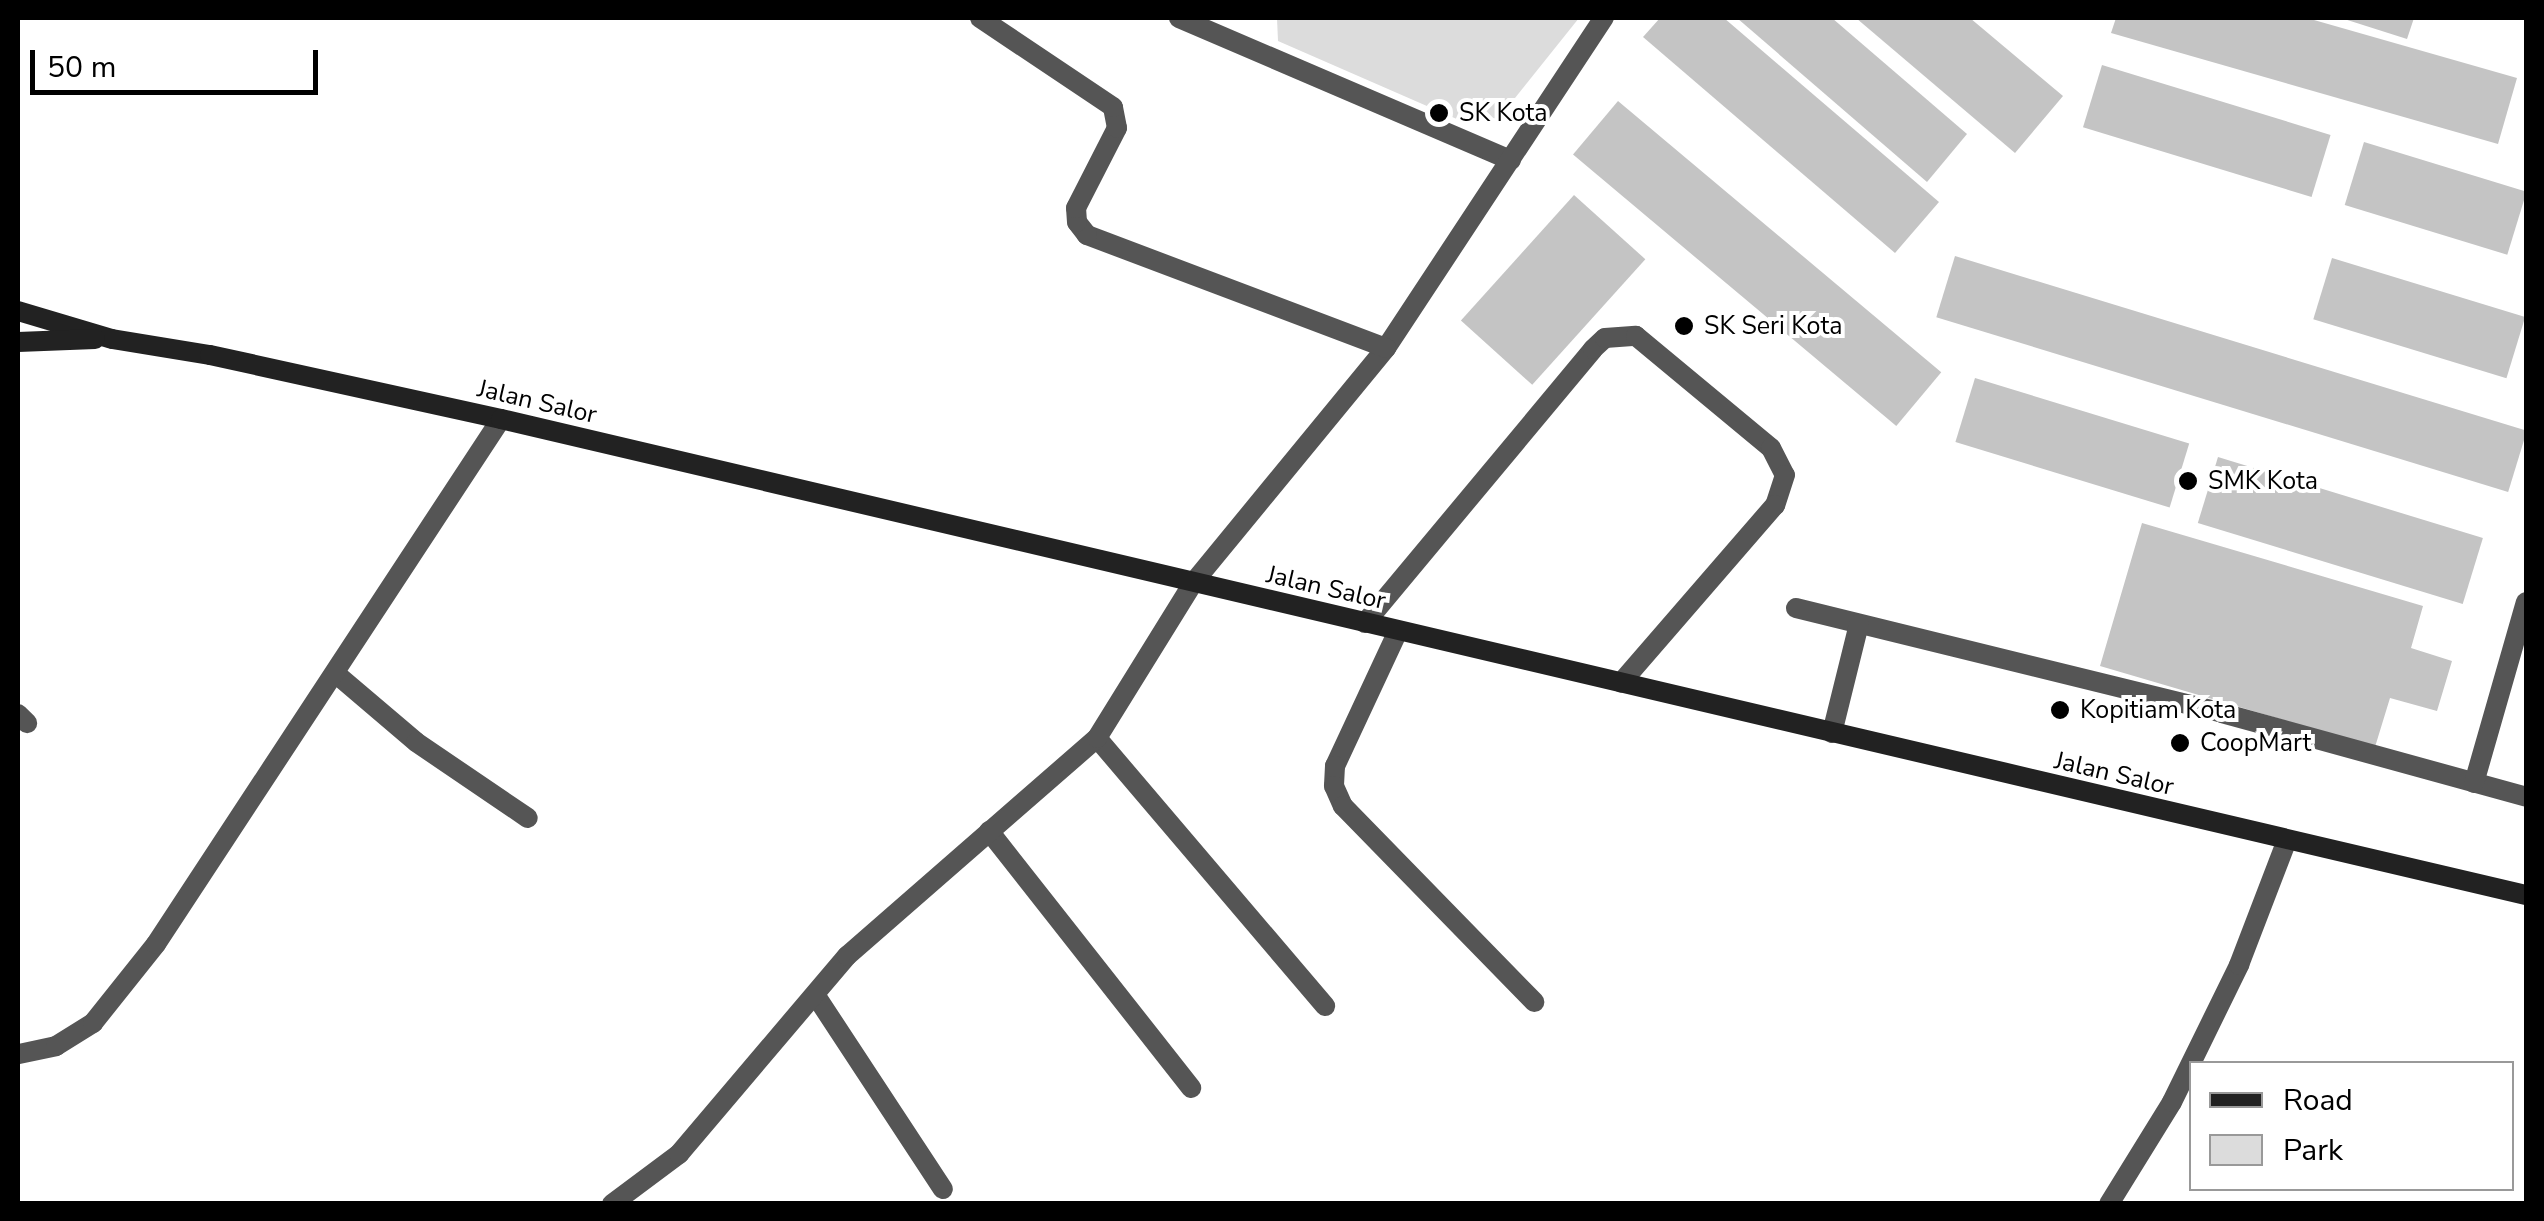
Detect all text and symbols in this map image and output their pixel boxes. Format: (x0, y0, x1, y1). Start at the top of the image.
scale bar (35, 30, 322, 92)
text: 50 m (47, 47, 116, 88)
place label: SK Kota (1459, 98, 1548, 128)
marker: SK Kota (1428, 102, 1450, 124)
place label: SK Seri Kota (1704, 311, 1842, 341)
marker: SK Seri Kota (1673, 315, 1695, 337)
street label: Jalan Salor (474, 374, 600, 430)
place label: SMK Kota (2208, 466, 2318, 496)
marker: SMK Kota (2177, 470, 2199, 492)
street label: Jalan Salor (1263, 560, 1389, 616)
place label: Kopitiam Kota (2080, 695, 2236, 725)
marker: Kopitiam Kota (2049, 699, 2071, 721)
place label: CoopMart (2200, 728, 2311, 758)
marker: CoopMart (2169, 732, 2191, 754)
street label: Jalan Salor (2051, 746, 2177, 802)
legend (2189, 1061, 2514, 1191)
text: Road (2283, 1080, 2353, 1121)
text: Park (2283, 1130, 2343, 1171)

